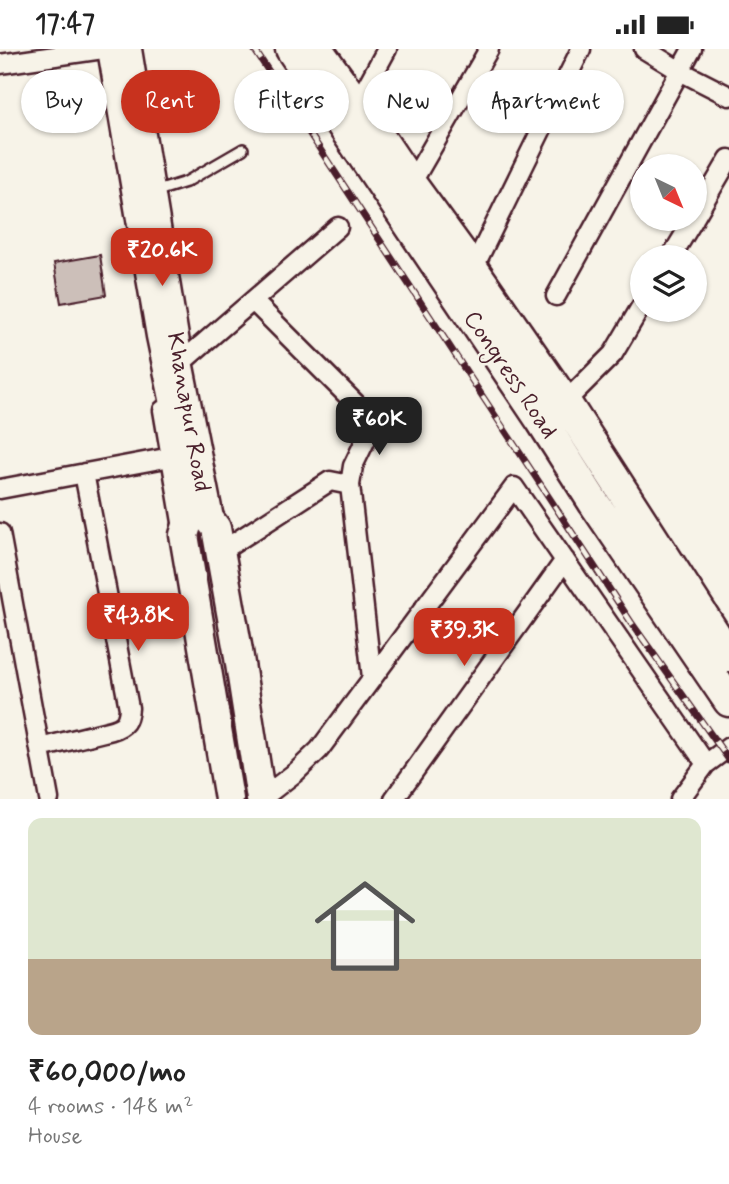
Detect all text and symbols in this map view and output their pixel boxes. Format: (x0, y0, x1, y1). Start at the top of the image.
text: 17:47 (35, 8, 95, 42)
chip: Buy (21, 70, 107, 133)
chip: Rent (121, 70, 220, 133)
chip: Filters (234, 70, 349, 133)
chip: New (363, 70, 453, 133)
chip: Apartment (467, 70, 624, 133)
north arrow (630, 154, 707, 231)
map controls (630, 154, 707, 322)
pin: ₹20.6K (105, 229, 219, 288)
text: ₹20.6K (127, 236, 197, 266)
button: layers (630, 245, 707, 322)
street label: Congress Road (454, 305, 564, 446)
street label: Khanapur Road (159, 330, 217, 494)
pin: ₹60K (338, 397, 420, 457)
text: ₹60K (352, 405, 406, 435)
pin: ₹43.8K (81, 593, 195, 653)
text: ₹43.8K (103, 601, 173, 631)
pin: ₹39.3K (407, 609, 521, 668)
text: ₹39.3K (430, 616, 498, 646)
icon: home (302, 863, 428, 989)
text: ₹60,000/mo (28, 1053, 186, 1092)
text: 4 rooms · 148 m² (28, 1092, 193, 1122)
text: House (28, 1122, 82, 1152)

